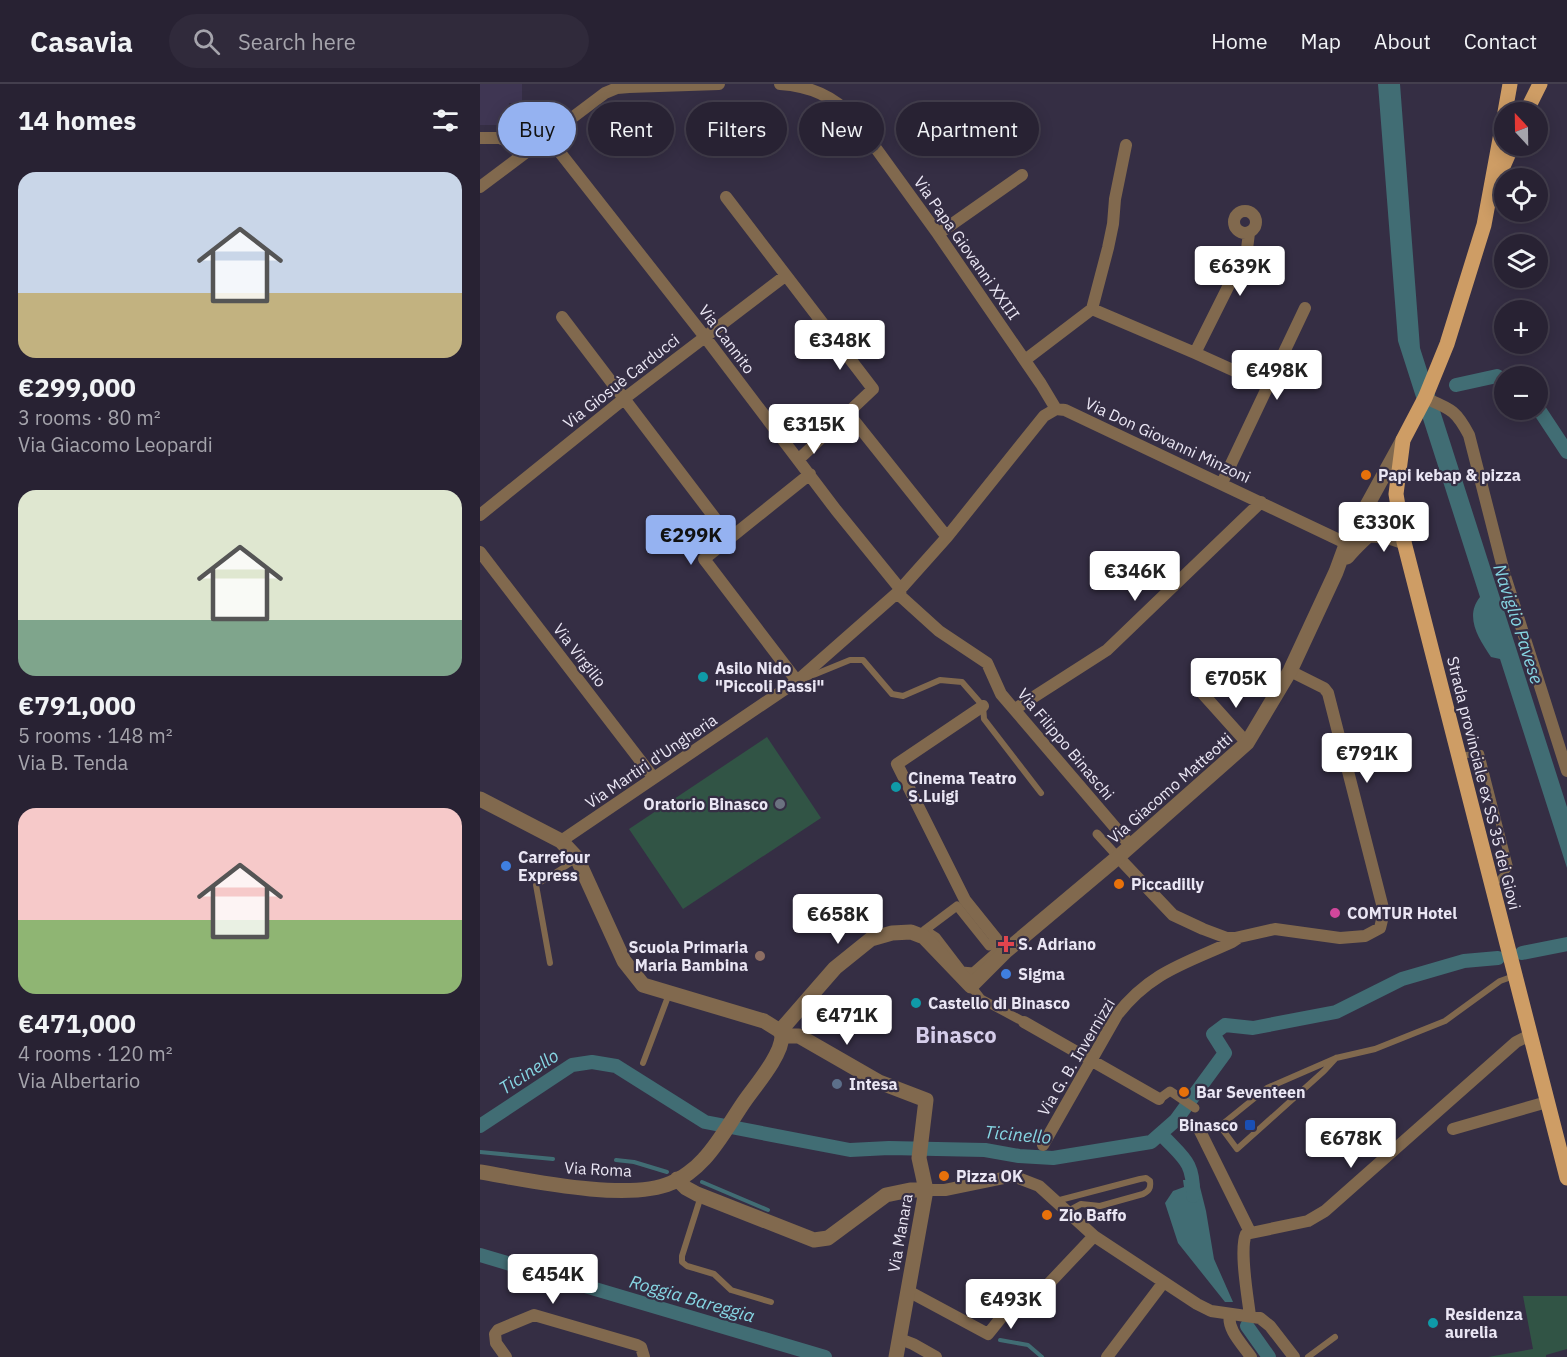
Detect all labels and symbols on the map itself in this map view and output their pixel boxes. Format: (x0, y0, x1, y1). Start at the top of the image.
north arrow (1494, 102, 1548, 156)
street label: Via Papa Giovanni XXIII (910, 172, 1024, 324)
pin: €639K (1198, 246, 1282, 297)
street label: Via Cannito (695, 301, 759, 377)
pin: €348K (798, 320, 882, 371)
street label: Via Giosuè Carducci (559, 329, 683, 433)
pin: €498K (1235, 350, 1319, 401)
street label: Via Don Giovanni Minzoni (1082, 393, 1254, 487)
pin: €315K (772, 404, 856, 455)
place label: Papi kebap & pizza (1378, 465, 1521, 485)
marker: Papi kebap & pizza (1359, 468, 1373, 482)
pin: €330K (1342, 502, 1426, 553)
pin: €299K (649, 515, 733, 566)
pin: €346K (1093, 551, 1177, 602)
water label: Naviglio Pavese (1488, 561, 1549, 687)
street label: Via Virgilio (549, 619, 611, 691)
street label: Strada provinciale ex SS 35 dei Giovi (1443, 654, 1525, 912)
place label: Asilo Nido "Piccoli Passi" (715, 658, 824, 696)
pin: €705K (1194, 658, 1278, 709)
marker: Asilo Nido "Piccoli Passi" (696, 670, 710, 684)
street label: Via Filippo Binaschi (1013, 684, 1119, 804)
street label: Via Martiri d'Ungheria (581, 709, 721, 813)
street label: Via Giacomo Matteotti (1104, 728, 1236, 848)
pin: €791K (1325, 733, 1409, 784)
place label: Cinema Teatro S.Luigi (908, 768, 1017, 806)
marker: Cinema Teatro S.Luigi (889, 780, 903, 794)
place label: Oratorio Binasco (643, 794, 768, 814)
marker: Oratorio Binasco (773, 797, 787, 811)
place label: Carrefour Express (518, 847, 591, 885)
marker: Carrefour Express (499, 859, 513, 873)
place label: Piccadilly (1131, 874, 1204, 894)
marker: Piccadilly (1112, 877, 1126, 891)
pin: €658K (796, 894, 880, 945)
place label: COMTUR Hotel (1347, 903, 1457, 923)
marker: COMTUR Hotel (1328, 906, 1342, 920)
place label: S. Adriano (1018, 934, 1096, 954)
place label: Scuola Primaria Maria Bambina (629, 937, 748, 975)
marker: S. Adriano (999, 937, 1013, 951)
marker: Scuola Primaria Maria Bambina (753, 949, 767, 963)
place label: Sigma (1018, 964, 1065, 984)
marker: Sigma (999, 967, 1013, 981)
place label: Castello di Binasco (928, 993, 1070, 1013)
pin: €471K (805, 995, 889, 1046)
street label: Via G. B. Invernizzi (1033, 995, 1119, 1119)
marker: Castello di Binasco (909, 996, 923, 1010)
district label: Binasco (915, 1020, 997, 1049)
water label: Ticinello (494, 1044, 563, 1099)
place label: Intesa (849, 1074, 898, 1094)
marker: Intesa (830, 1077, 844, 1091)
place label: Bar Seventeen (1196, 1082, 1305, 1102)
marker: Bar Seventeen (1177, 1085, 1191, 1099)
place label: Binasco (1179, 1115, 1238, 1135)
marker: Binasco (1243, 1118, 1257, 1132)
pin: €678K (1309, 1118, 1393, 1169)
water label: Ticinello (984, 1120, 1052, 1149)
street label: Via Roma (564, 1157, 633, 1181)
place label: Pizza OK (956, 1166, 1023, 1186)
marker: Pizza OK (937, 1169, 951, 1183)
street label: Via Manara (883, 1192, 917, 1274)
place label: Zio Baffo (1059, 1205, 1126, 1225)
marker: Zio Baffo (1040, 1208, 1054, 1222)
pin: €454K (511, 1254, 595, 1305)
water label: Roggia Bareggia (627, 1270, 757, 1327)
pin: €493K (969, 1279, 1053, 1330)
place label: Residenza aurelia (1445, 1304, 1523, 1342)
marker: Residenza aurelia (1426, 1316, 1440, 1330)

